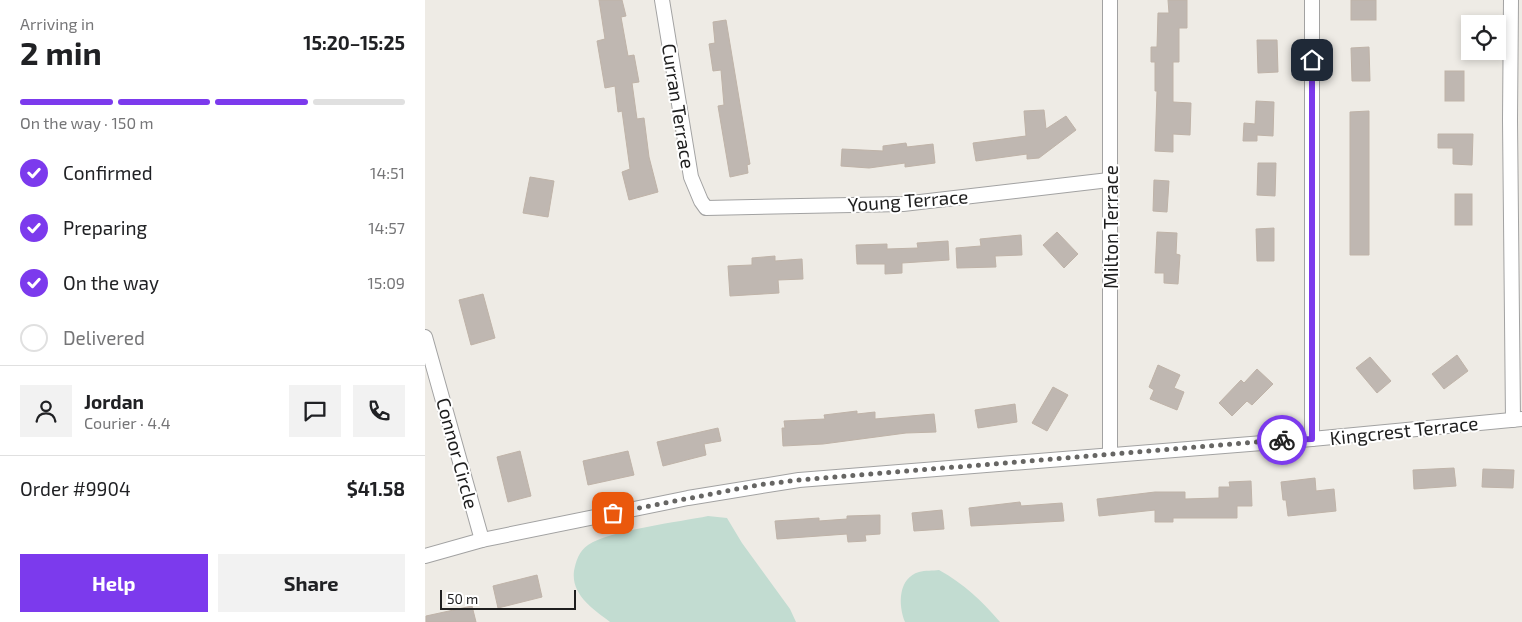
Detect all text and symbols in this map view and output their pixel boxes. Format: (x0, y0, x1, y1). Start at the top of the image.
text: Arriving in (20, 14, 94, 33)
map controls (1461, 15, 1506, 60)
button: locate (1461, 15, 1506, 60)
text: 15:20–15:25 (303, 31, 405, 54)
text: 2 min (20, 33, 102, 71)
pin (1291, 39, 1333, 81)
street label: Curran Terrace (658, 42, 700, 170)
icon: home (1298, 46, 1326, 74)
text: On the way · 150 m (20, 113, 154, 132)
icon: check (20, 159, 48, 187)
text: Confirmed (63, 161, 153, 184)
text: 14:51 (370, 163, 405, 182)
street label: Milton Terrace (1099, 165, 1122, 289)
street label: Young Terrace (847, 184, 969, 216)
icon: check (20, 214, 48, 242)
text: Preparing (63, 216, 147, 239)
text: 14:57 (368, 218, 405, 237)
icon: check (20, 269, 48, 297)
text: On the way (63, 271, 159, 294)
text: 15:09 (367, 273, 405, 292)
text: Delivered (63, 326, 145, 349)
button: person (20, 385, 72, 437)
button: chat (289, 385, 341, 437)
button: phone (353, 385, 405, 437)
text: Jordan (84, 390, 144, 413)
street label: Connor Circle (432, 395, 484, 511)
street label: Kingcrest Terrace (1329, 411, 1479, 449)
text: Courier · 4.4 (84, 413, 171, 432)
courier (1257, 415, 1307, 465)
icon: bike (1268, 426, 1296, 454)
text: Order #9904 (20, 477, 131, 500)
text: $41.58 (347, 477, 405, 500)
pin (592, 492, 634, 534)
icon: bag (599, 499, 627, 527)
button: Help (20, 554, 208, 612)
button: Share (218, 554, 405, 612)
scale bar (440, 587, 576, 610)
text: 50 m (447, 590, 478, 607)

